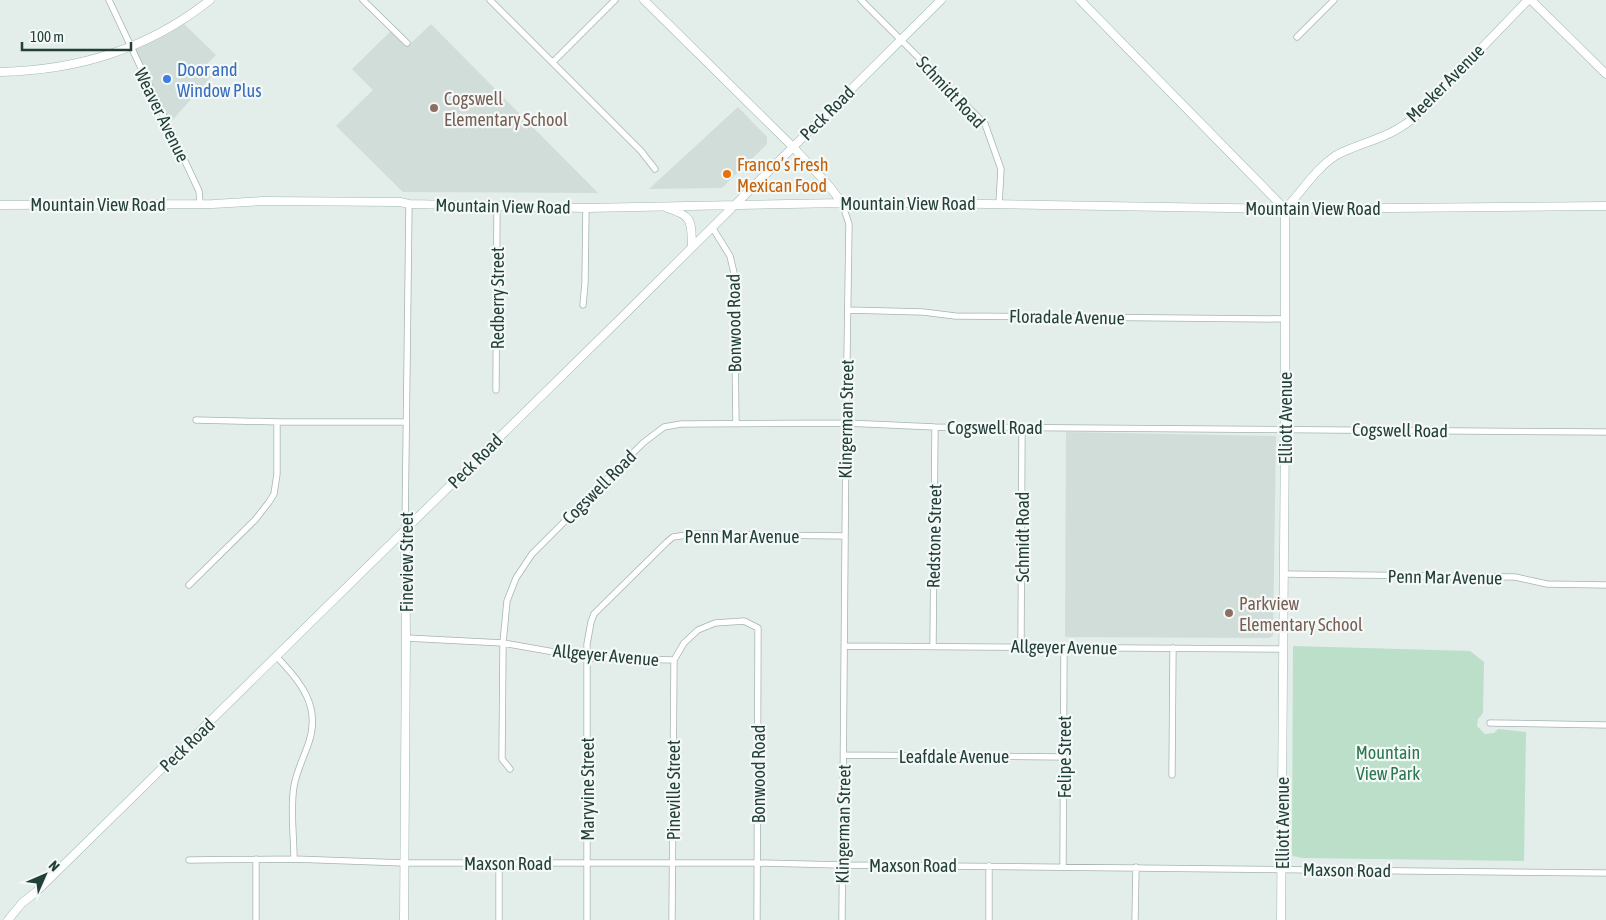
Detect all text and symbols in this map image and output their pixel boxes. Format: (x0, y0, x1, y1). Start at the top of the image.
scale bar (22, 20, 131, 52)
text: 100 m (30, 28, 64, 45)
street label: Meeker Avenue (1402, 40, 1488, 126)
street label: Schmidt Road (912, 52, 990, 132)
place label: Door and Window Plus (177, 59, 262, 101)
street label: Weaver Avenue (130, 65, 194, 165)
marker: Door and Window Plus (161, 73, 173, 85)
street label: Peck Road (795, 81, 859, 145)
place label: Cogswell Elementary School (444, 88, 568, 130)
marker: Cogswell Elementary School (428, 102, 440, 114)
place label: Franco’s Fresh Mexican Food (737, 154, 828, 196)
marker: Franco’s Fresh Mexican Food (721, 168, 733, 180)
street label: Mountain View Road (840, 193, 976, 214)
street label: Mountain View Road (30, 194, 166, 215)
street label: Mountain View Road (435, 194, 571, 218)
street label: Mountain View Road (1245, 198, 1381, 219)
street label: Redberry Street (487, 247, 508, 349)
street label: Bonwood Road (723, 274, 745, 372)
street label: Floradale Avenue (1009, 305, 1125, 329)
street label: Klingerman Street (834, 359, 858, 479)
street label: Elliott Avenue (1275, 372, 1296, 464)
street label: Cogswell Road (947, 417, 1043, 438)
street label: Cogswell Road (1352, 419, 1448, 441)
street label: Peck Road (443, 429, 507, 493)
street label: Cogswell Road (558, 446, 640, 528)
street label: Redstone Street (923, 484, 945, 588)
street label: Schmidt Road (1012, 492, 1033, 582)
street label: Fineview Street (396, 512, 417, 612)
street label: Penn Mar Avenue (685, 526, 799, 547)
street label: Penn Mar Avenue (1387, 565, 1503, 589)
place label: Parkview Elementary School (1239, 593, 1363, 635)
marker: Parkview Elementary School (1223, 607, 1235, 619)
street label: Allgeyer Avenue (1011, 636, 1117, 658)
street label: Allgeyer Avenue (552, 640, 660, 670)
street label: Peck Road (155, 714, 219, 776)
street label: Felipe Street (1054, 716, 1075, 798)
street label: Bonwood Road (748, 725, 769, 823)
street label: Maryvine Street (577, 737, 598, 841)
street label: Pineville Street (663, 740, 684, 840)
park label: Mountain View Park (1356, 742, 1420, 784)
street label: Leafdale Avenue (899, 746, 1009, 767)
street label: Klingerman Street (831, 764, 855, 884)
street label: Elliott Avenue (1272, 777, 1293, 869)
north arrow (20, 850, 70, 900)
street label: Maxson Road (464, 853, 552, 874)
street label: Maxson Road (869, 855, 957, 876)
text: N (46, 857, 63, 874)
street label: Maxson Road (1303, 859, 1391, 881)

